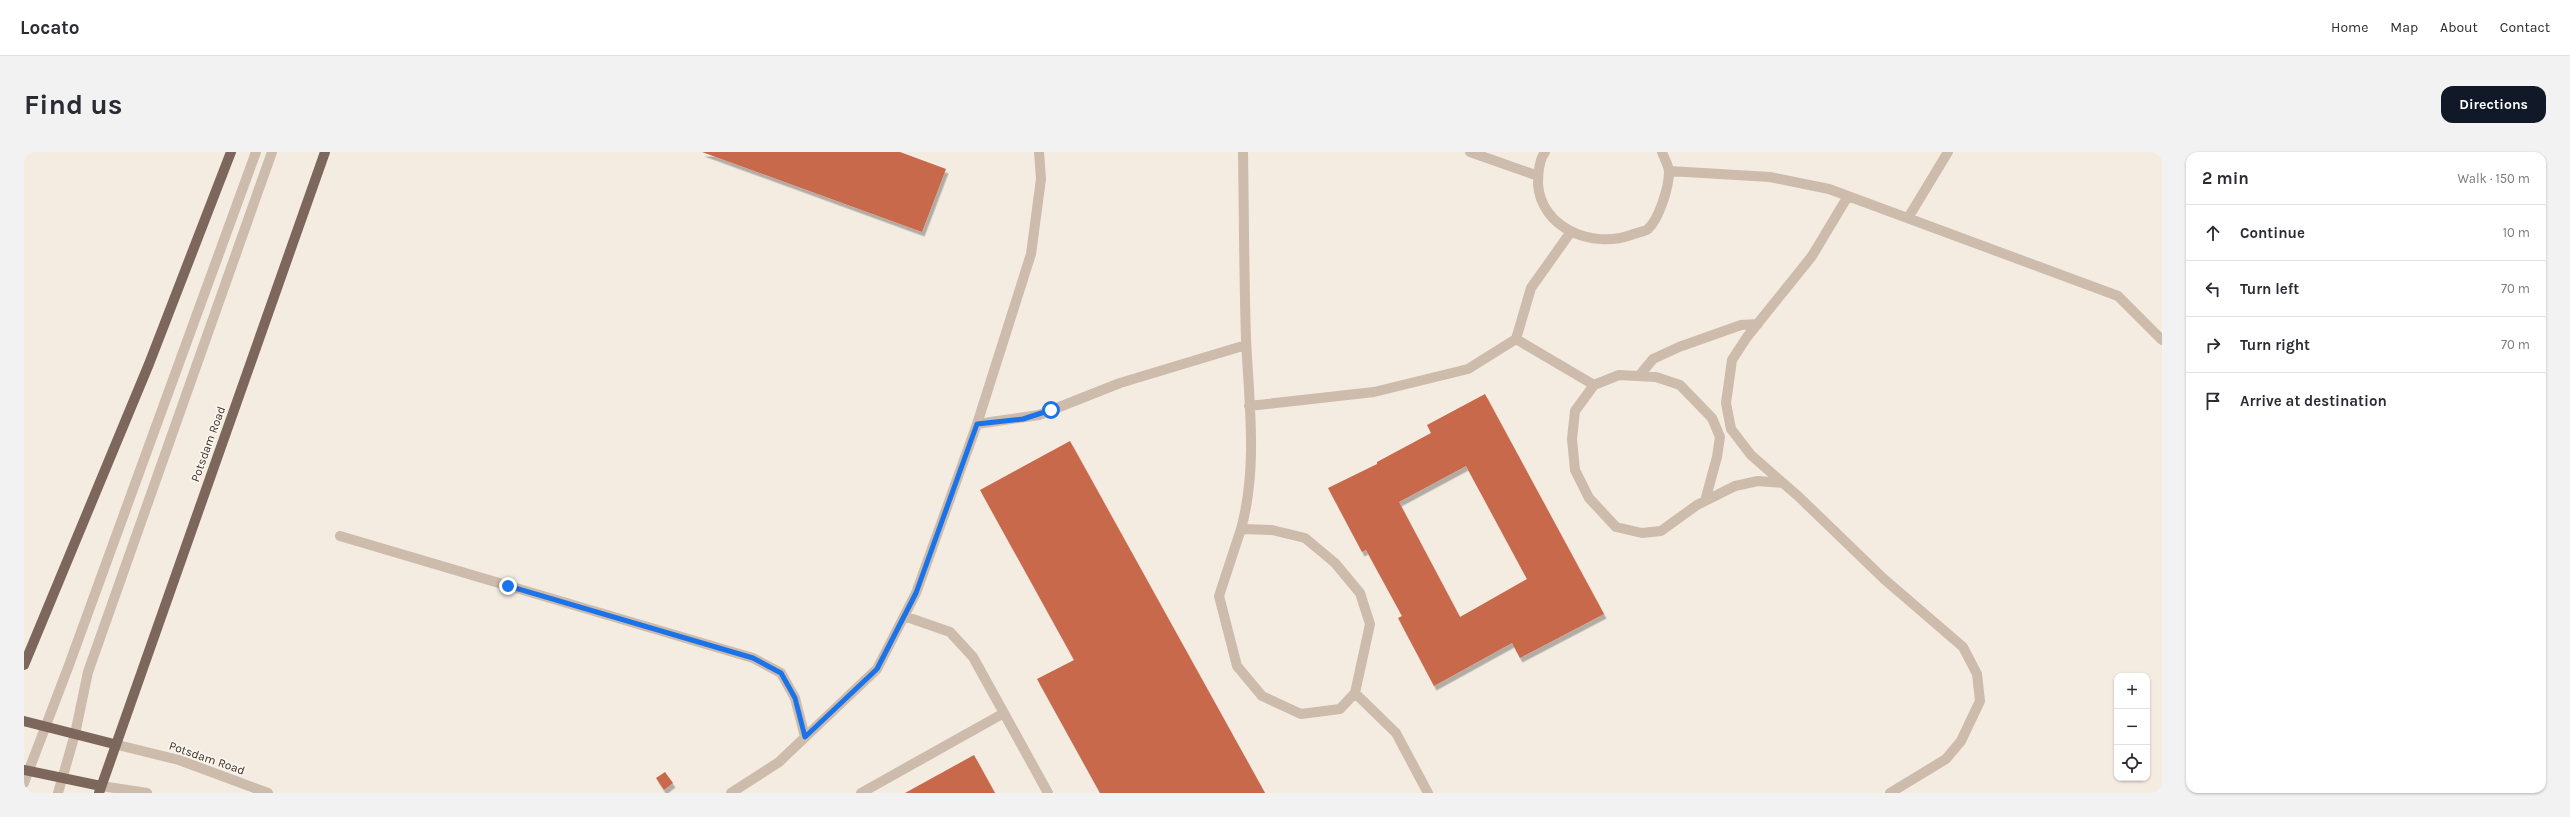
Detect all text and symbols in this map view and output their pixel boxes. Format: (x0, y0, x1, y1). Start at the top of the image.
text: Locato (20, 17, 80, 39)
text: Home (2331, 19, 2368, 36)
text: Map (2390, 19, 2418, 36)
text: About (2440, 19, 2478, 36)
text: Contact (2500, 19, 2550, 36)
button: Directions (2441, 86, 2546, 123)
text: Find us (24, 88, 123, 121)
text: 2 min (2202, 168, 2249, 188)
text: Walk · 150 m (2458, 171, 2530, 186)
icon: ahead (2202, 222, 2224, 244)
text: Continue (2240, 224, 2305, 242)
text: 10 m (2503, 225, 2530, 240)
icon: left (2202, 278, 2224, 300)
text: Turn left (2240, 280, 2299, 298)
text: 70 m (2501, 281, 2530, 296)
icon: right (2202, 334, 2224, 356)
text: Turn right (2240, 336, 2310, 354)
text: 70 m (2501, 337, 2530, 352)
icon: arrive (2202, 390, 2224, 412)
text: Arrive at destination (2240, 392, 2387, 410)
route start (1042, 401, 1060, 419)
street label: Potsdam Road (188, 404, 228, 484)
route end (499, 577, 517, 595)
map controls (2114, 673, 2150, 781)
button: + (2114, 673, 2150, 709)
button: − (2114, 709, 2150, 745)
street label: Potsdam Road (167, 738, 247, 778)
button: locate (2114, 745, 2150, 781)

